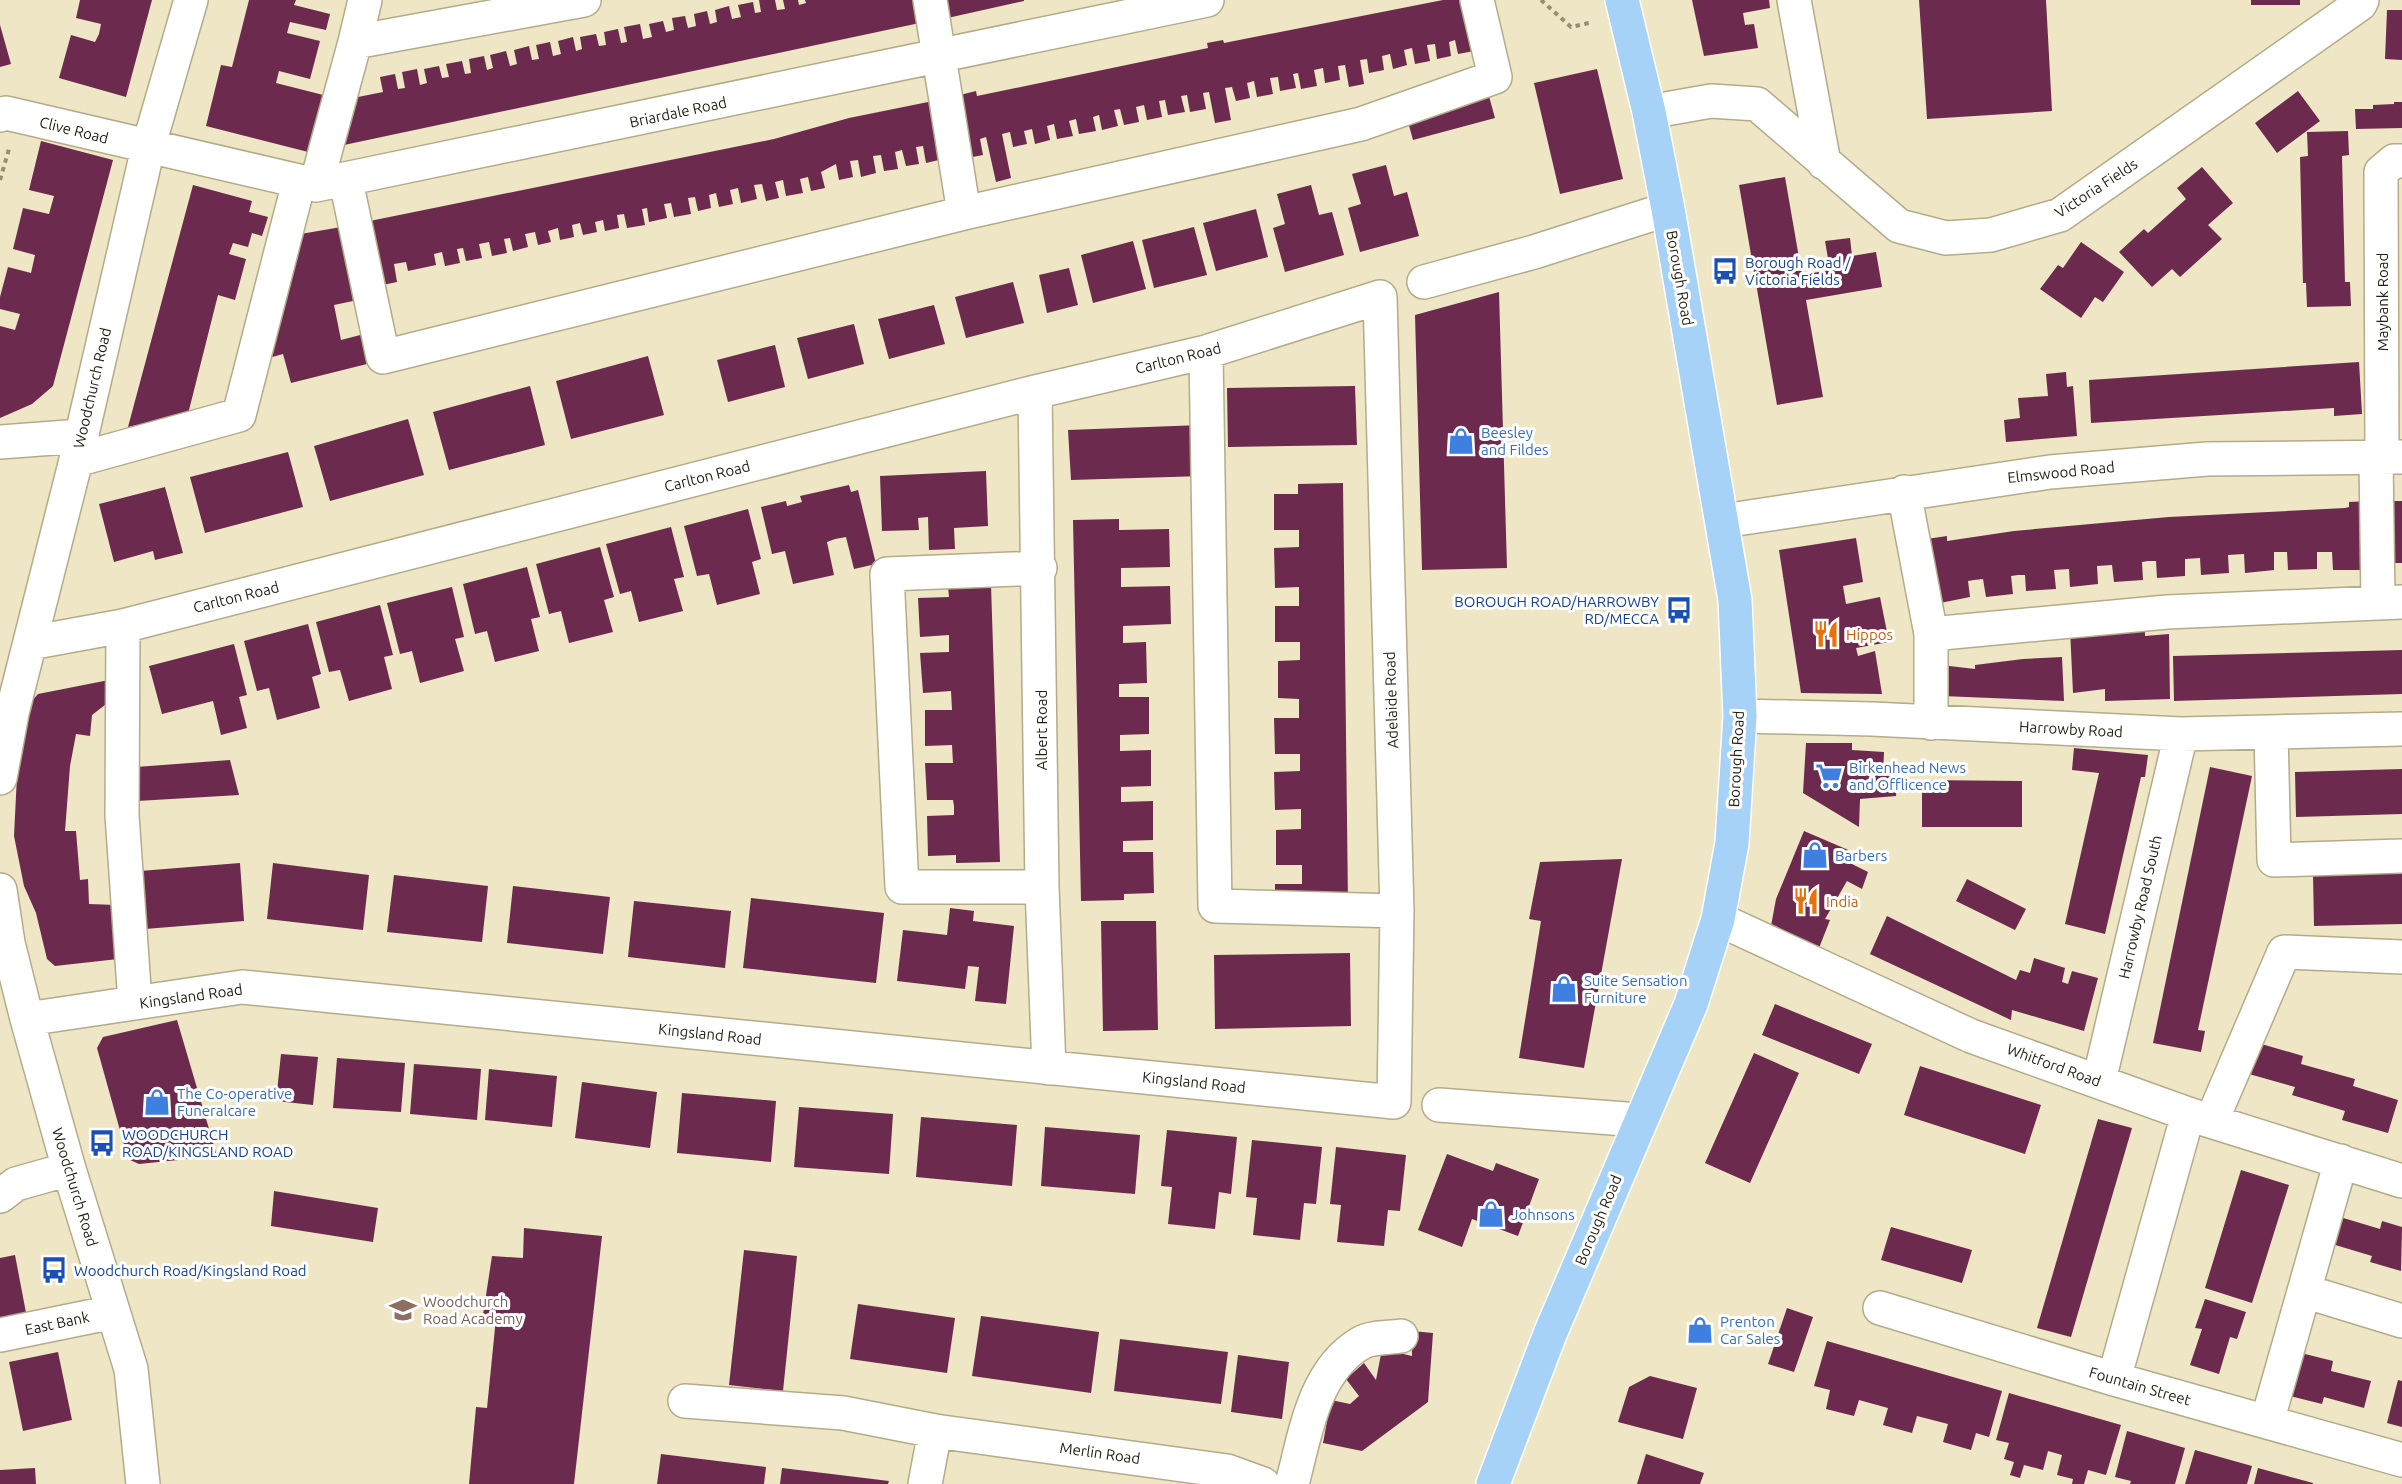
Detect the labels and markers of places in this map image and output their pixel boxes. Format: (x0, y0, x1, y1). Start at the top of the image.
place label: Borough Road / Victoria Fields (1745, 254, 1851, 288)
bus stop icon: Borough Road / Victoria Fields (1710, 256, 1740, 286)
place label: Beesley and Fildes (1481, 424, 1549, 458)
shop icon: Beesley and Fildes (1446, 426, 1476, 456)
place label: BOROUGH ROAD/HARROWBY RD/MECCA (1454, 593, 1659, 627)
bus stop icon: BOROUGH ROAD/HARROWBY RD/MECCA (1664, 595, 1694, 625)
restaurant icon: Hippos (1811, 619, 1841, 649)
place label: Hippos (1846, 626, 1893, 643)
place label: Birkenhead News and Offlicence (1849, 759, 1966, 793)
supermarket icon: Birkenhead News and Offlicence (1814, 761, 1844, 791)
shop icon: Barbers (1800, 840, 1830, 870)
place label: Barbers (1835, 847, 1887, 864)
restaurant icon: India (1791, 886, 1821, 916)
place label: India (1826, 893, 1859, 910)
place label: Suite Sensation Furniture (1584, 972, 1687, 1006)
shop icon: Suite Sensation Furniture (1549, 974, 1579, 1004)
place label: The Co-operative Funeralcare (177, 1085, 292, 1119)
shop icon: The Co-operative Funeralcare (142, 1087, 172, 1117)
place label: WOODCHURCH ROAD/KINGSLAND ROAD (122, 1126, 293, 1160)
bus stop icon: WOODCHURCH ROAD/KINGSLAND ROAD (87, 1128, 117, 1158)
shop icon: Johnsons (1476, 1199, 1506, 1229)
place label: Johnsons (1511, 1206, 1575, 1223)
bus stop icon: Woodchurch Road/Kingsland Road (39, 1255, 69, 1285)
place label: Woodchurch Road/Kingsland Road (74, 1262, 307, 1279)
place label: Woodchurch Road Academy (423, 1293, 523, 1327)
school or university icon: Woodchurch Road Academy (388, 1295, 418, 1325)
place label: Prenton Car Sales (1720, 1313, 1780, 1347)
shop icon: Prenton Car Sales (1685, 1315, 1715, 1345)

